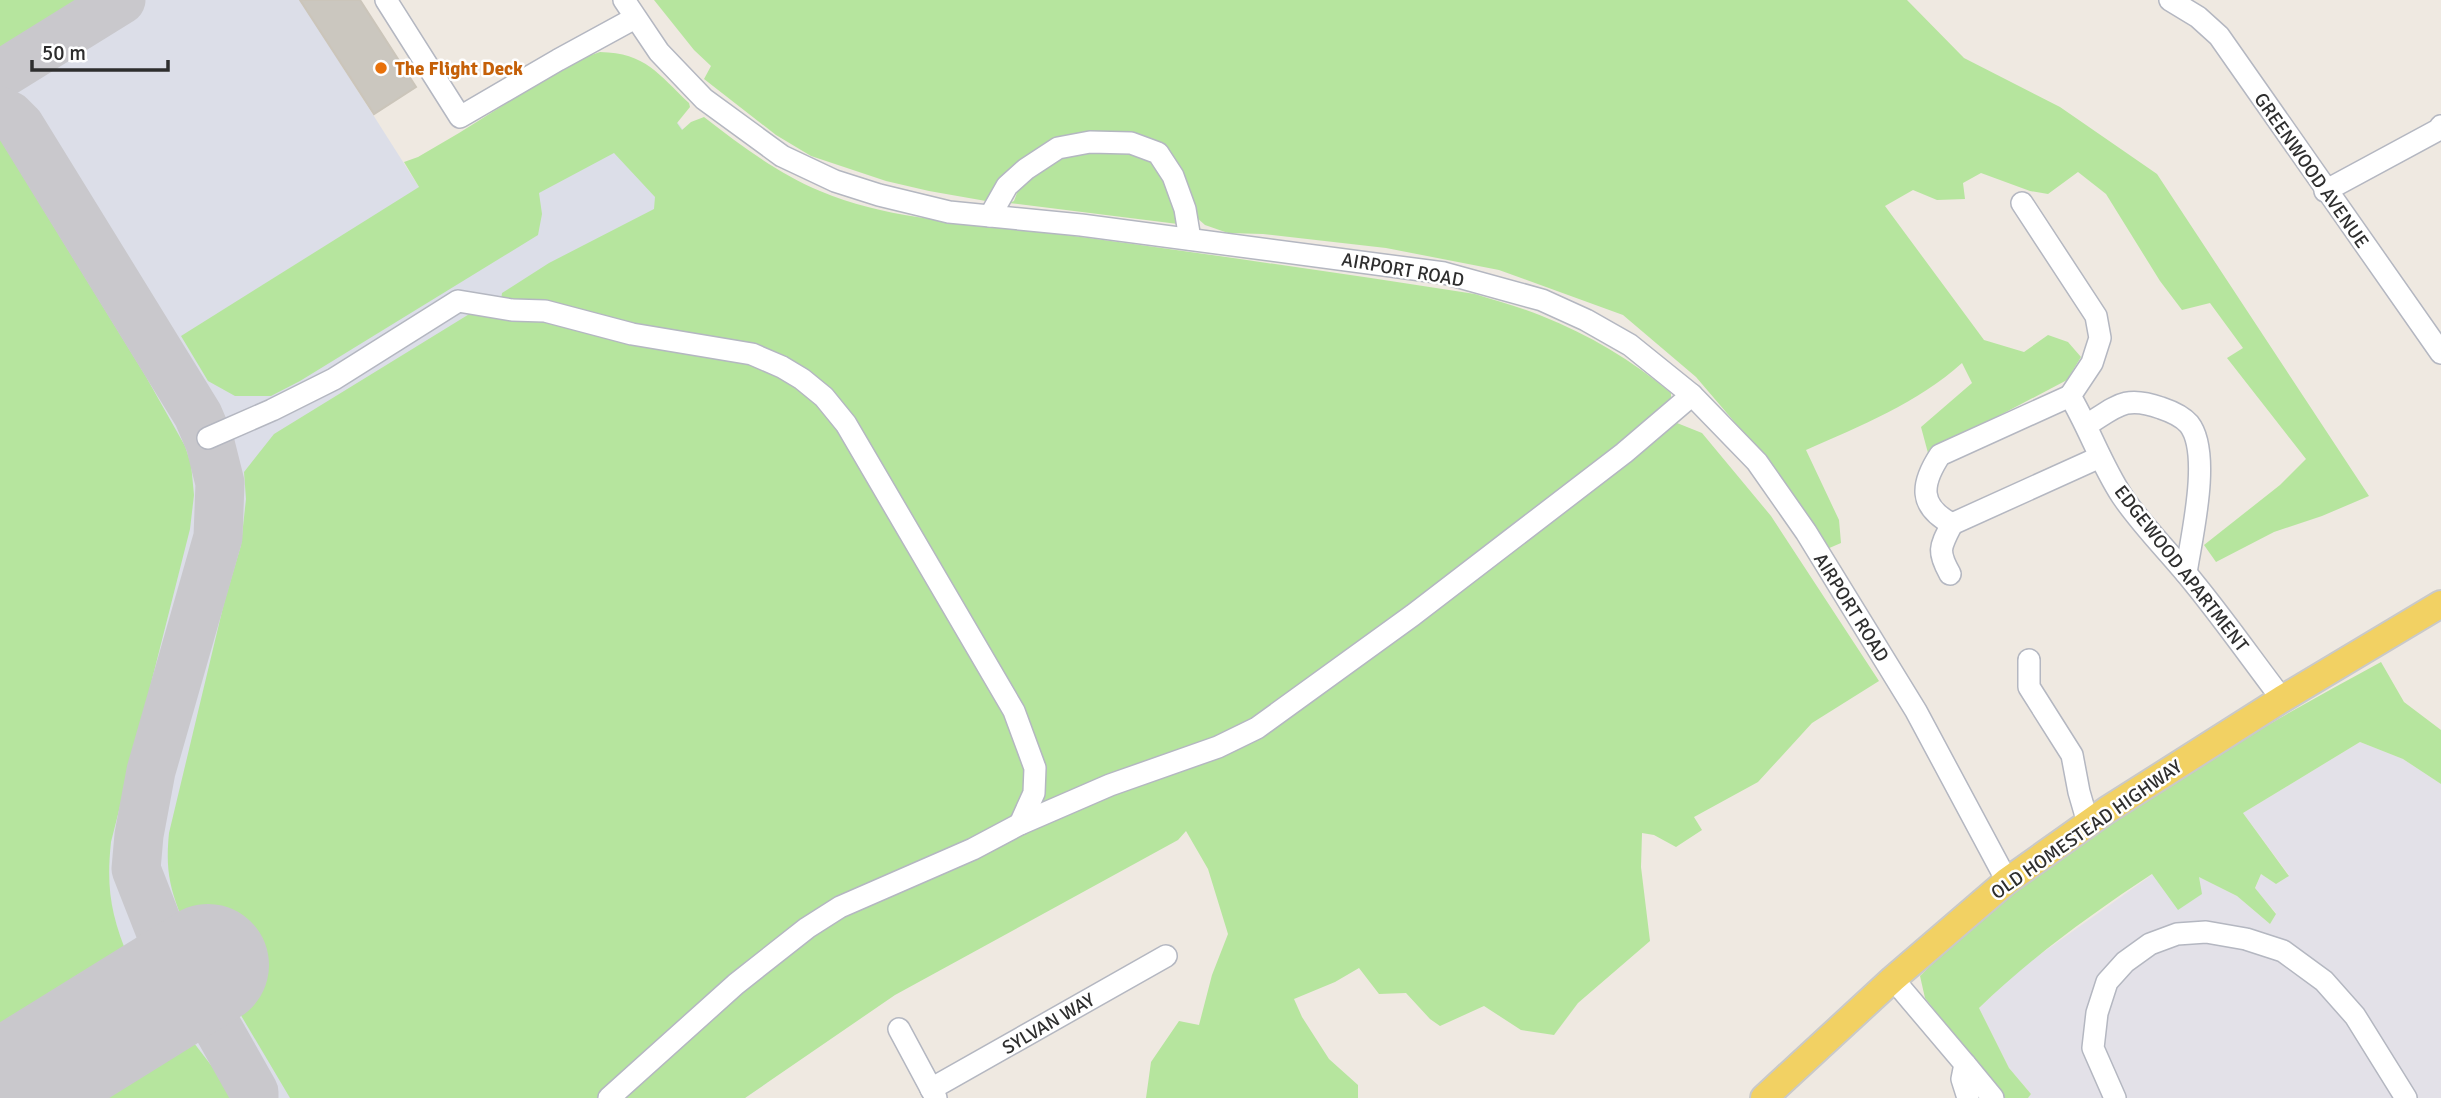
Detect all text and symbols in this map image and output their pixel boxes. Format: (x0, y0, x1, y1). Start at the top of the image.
scale bar (32, 28, 168, 72)
text: 50 m (42, 40, 86, 66)
place label: The Flight Deck (395, 57, 523, 81)
marker: The Flight Deck (373, 60, 389, 76)
street label: GREENWOOD AVENUE (2249, 88, 2374, 253)
street label: AIRPORT ROAD (1340, 247, 1466, 293)
street label: EDGEWOOD APARTMENT (2109, 480, 2254, 657)
street label: AIRPORT ROAD (1808, 549, 1894, 666)
street label: OLD HOMESTEAD HIGHWAY (1986, 754, 2187, 905)
street label: SYLVAN WAY (998, 988, 1099, 1060)

